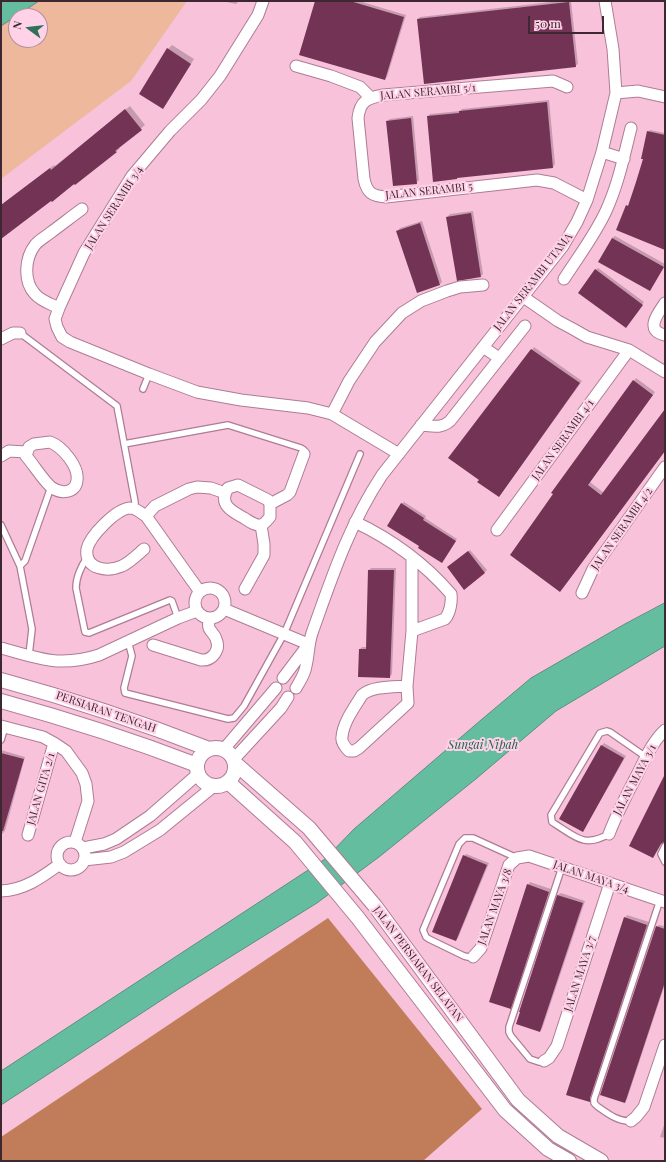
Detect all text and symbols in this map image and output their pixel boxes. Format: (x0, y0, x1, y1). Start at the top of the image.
north arrow (8, 8, 48, 48)
scale bar (530, 8, 606, 34)
text: 50 m (535, 15, 561, 31)
text: N (9, 19, 25, 31)
street label: JALAN SERAMBI 5/1 (380, 81, 476, 103)
street label: JALAN SERAMBI 3/4 (82, 164, 146, 252)
street label: JALAN SERAMBI 5 (385, 180, 473, 202)
street label: JALAN SERAMBI UTAMA (491, 231, 575, 333)
street label: JALAN SERAMBI 4/1 (529, 397, 597, 483)
street label: JALAN SERAMBI 4/2 (589, 485, 655, 573)
street label: PERSIARAN TENGAH (54, 689, 158, 735)
water label: Sungai Nipah (448, 738, 518, 752)
street label: JALAN MAYA 3/1 (611, 742, 659, 818)
street label: JALAN GITA 2/1 (24, 751, 58, 827)
street label: JALAN MAYA 3/4 (551, 858, 631, 896)
street label: JALAN MAYA 3/8 (475, 867, 515, 947)
street label: JALAN PERSIARAN SELATAN (370, 904, 466, 1024)
street label: JALAN MAYA 3/7 (562, 934, 598, 1014)

